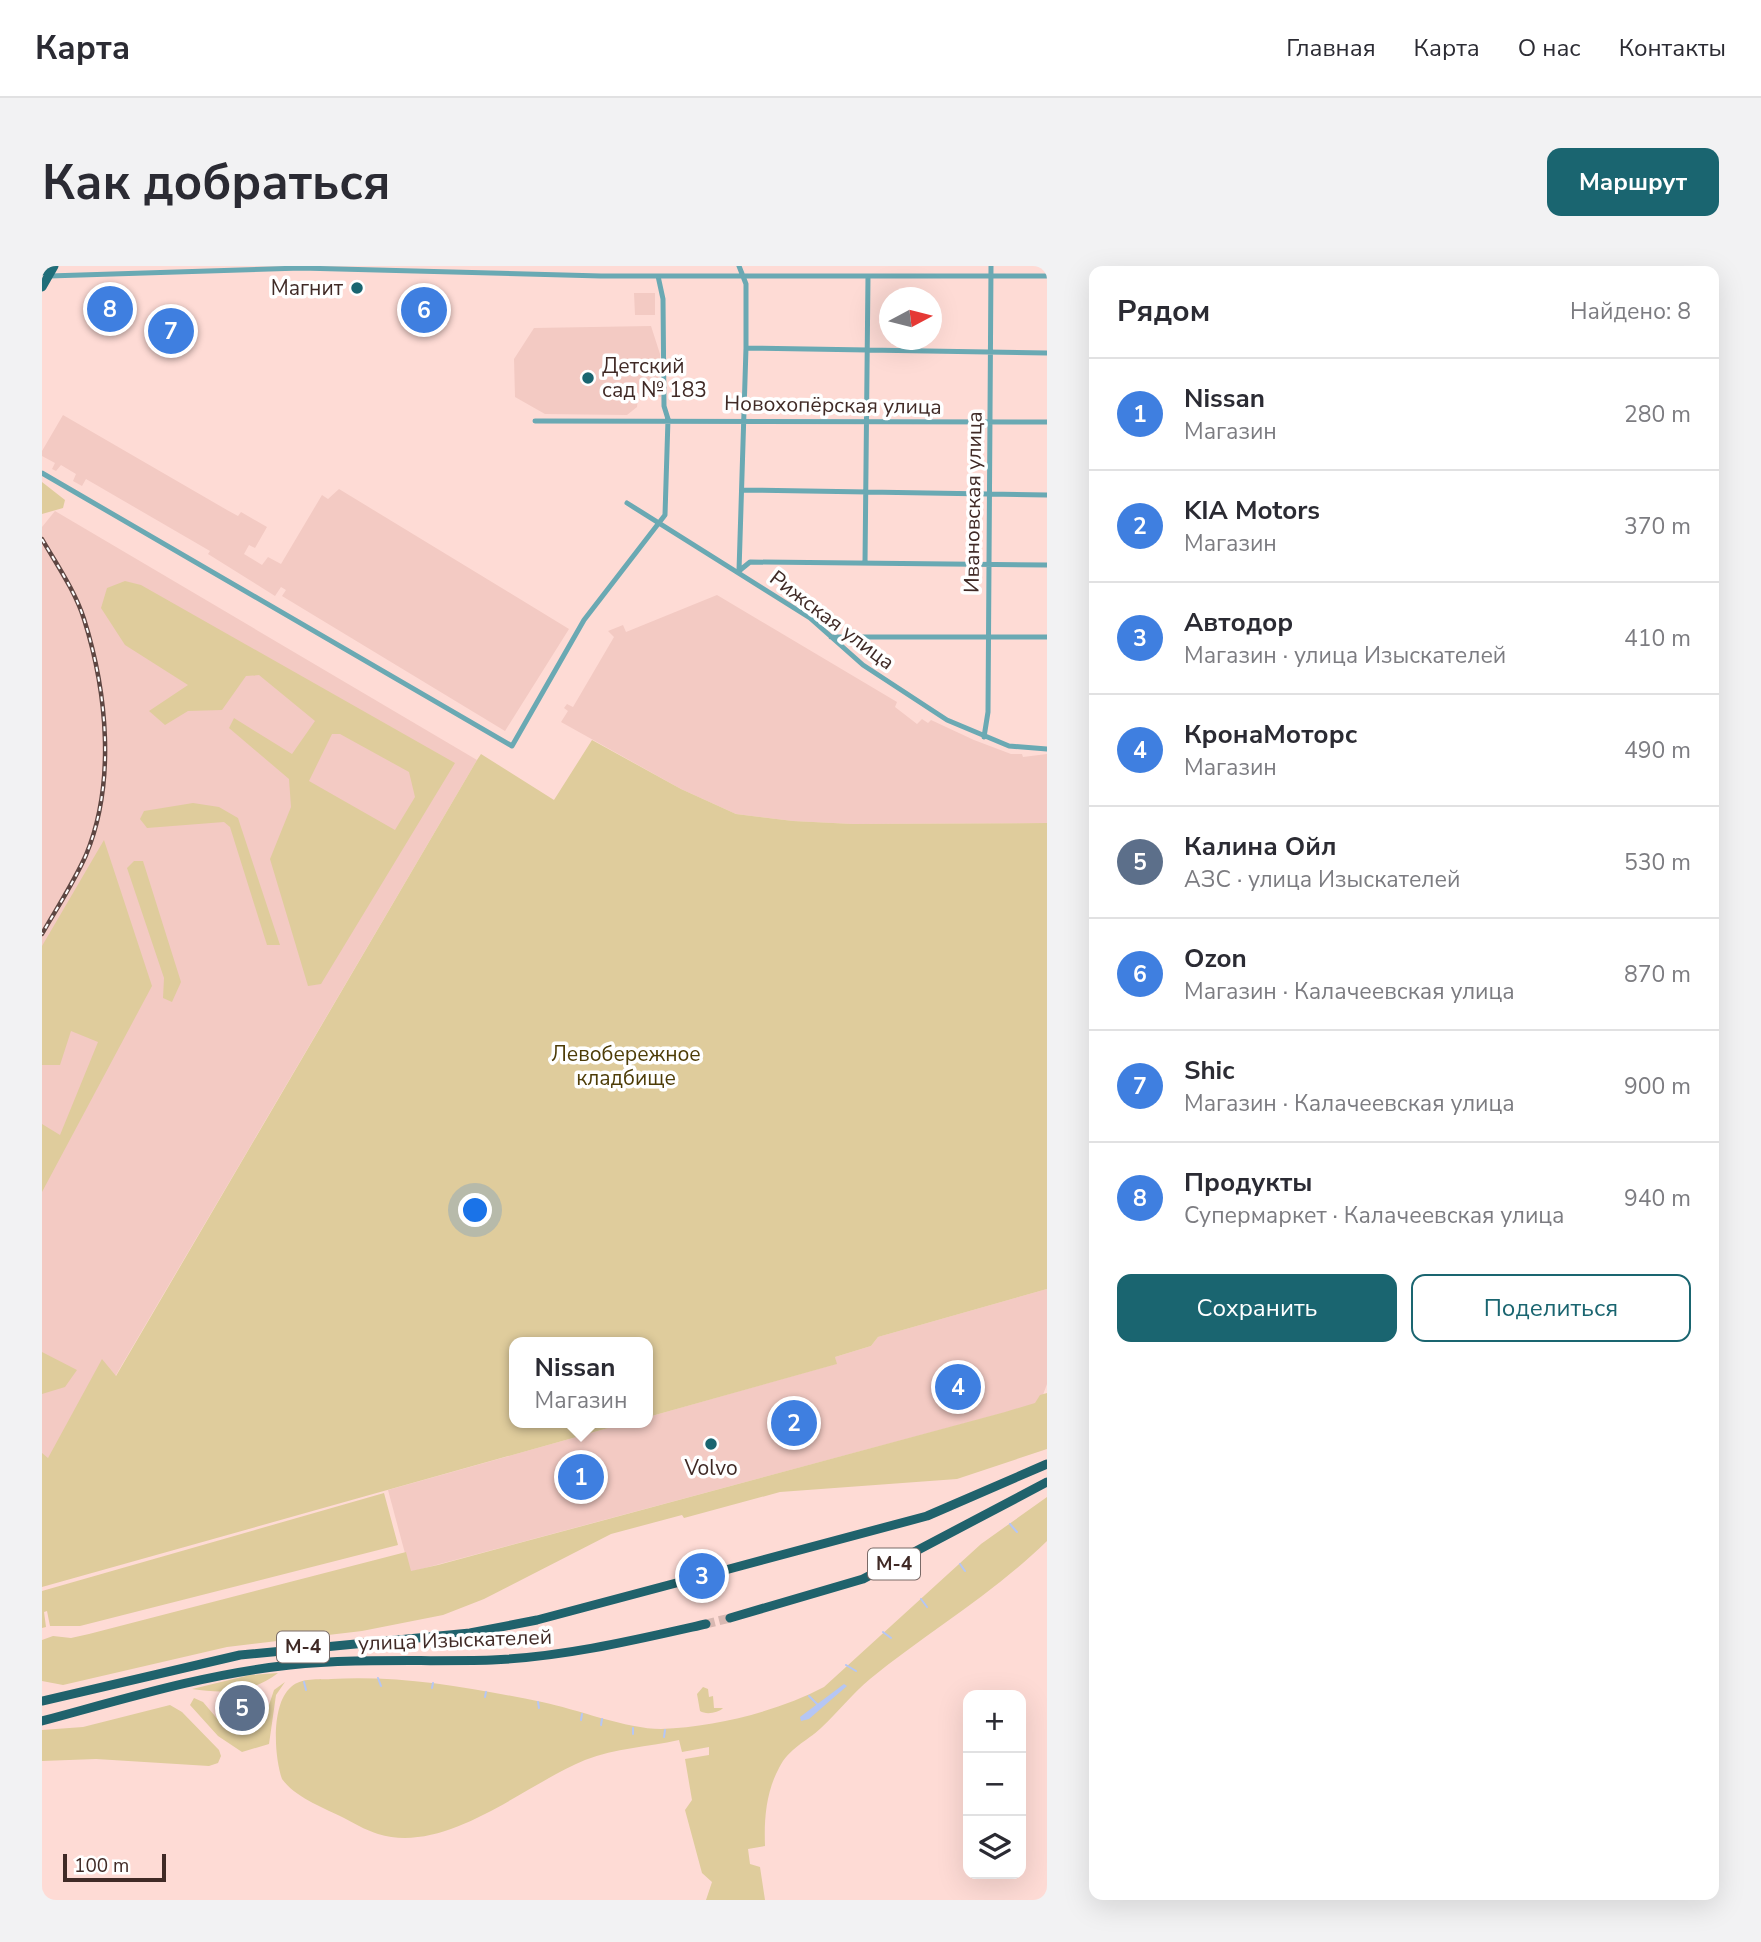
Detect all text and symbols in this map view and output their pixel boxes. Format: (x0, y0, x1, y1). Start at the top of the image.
text: Карта (35, 26, 130, 71)
text: Главная (1286, 32, 1376, 64)
text: Карта (1414, 32, 1480, 64)
text: О нас (1518, 32, 1581, 64)
text: Контакты (1619, 32, 1726, 64)
button: Маршрут (1547, 148, 1719, 216)
text: Как добраться (42, 149, 390, 216)
place label: Магнит (271, 274, 344, 302)
marker: Магнит (349, 280, 365, 296)
pin: 8 (87, 283, 133, 335)
pin: 6 (401, 284, 447, 336)
north arrow (879, 287, 942, 350)
text: Рядом (1117, 291, 1210, 332)
text: Найдено: 8 (1570, 296, 1691, 327)
pin: 7 (148, 305, 194, 357)
place label: Детский сад № 183 (602, 352, 707, 404)
marker: Детский сад № 183 (580, 370, 596, 386)
text: Nissan (1184, 381, 1265, 416)
street label: Новохопёрская улица (724, 389, 942, 421)
text: 1 (1133, 399, 1147, 430)
text: 280 m (1624, 399, 1691, 430)
street label: Ивановская улица (957, 411, 989, 593)
text: Магазин (1184, 416, 1277, 447)
text: KIA Motors (1184, 493, 1320, 528)
text: 2 (1133, 511, 1147, 542)
text: 370 m (1624, 511, 1691, 542)
text: Магазин (1184, 528, 1277, 559)
street label: Рижская улица (764, 564, 900, 676)
text: Автодор (1184, 605, 1293, 640)
text: 3 (1133, 623, 1147, 654)
text: 410 m (1624, 623, 1691, 654)
text: Магазин · улица Изыскателей (1184, 640, 1506, 671)
text: КронаМоторс (1184, 717, 1357, 752)
text: 4 (1133, 735, 1147, 766)
text: 490 m (1624, 735, 1691, 766)
text: Магазин (1184, 752, 1277, 783)
text: Калина Ойл (1184, 829, 1336, 864)
text: 5 (1133, 847, 1147, 878)
text: 530 m (1624, 847, 1691, 878)
text: АЗС · улица Изыскателей (1184, 864, 1460, 895)
text: Ozon (1184, 941, 1247, 976)
text: 6 (1133, 959, 1147, 990)
text: 870 m (1624, 959, 1691, 990)
text: Магазин · Калачеевская улица (1184, 976, 1515, 1007)
park label: Левобережное кладбище (551, 1040, 701, 1092)
text: Shic (1184, 1053, 1235, 1088)
text: 7 (1133, 1071, 1147, 1102)
text: 900 m (1624, 1071, 1691, 1102)
text: Магазин · Калачеевская улица (1184, 1088, 1515, 1119)
text: Продукты (1184, 1165, 1312, 1200)
text: 8 (1133, 1183, 1147, 1214)
text: 940 m (1624, 1183, 1691, 1214)
your location (458, 1193, 492, 1227)
text: Супермаркет · Калачеевская улица (1184, 1200, 1565, 1231)
button: Сохранить (1117, 1274, 1397, 1342)
button: Поделиться (1411, 1274, 1691, 1342)
popup (509, 1337, 653, 1428)
text: Nissan (535, 1350, 615, 1385)
pin: 4 (935, 1361, 981, 1413)
text: Магазин (535, 1385, 627, 1416)
pin: 2 (771, 1397, 817, 1449)
marker: Volvo (703, 1436, 719, 1452)
pin: 1 (558, 1451, 604, 1503)
place label: Volvo (683, 1454, 738, 1482)
road number: М-4 (868, 1548, 920, 1580)
pin: 3 (679, 1550, 725, 1602)
street label: улица Изыскателей (358, 1623, 552, 1657)
road number: М-4 (277, 1632, 329, 1662)
pin: 5 (219, 1682, 265, 1734)
map controls (963, 1690, 1026, 1879)
button: + (963, 1690, 1026, 1753)
button: − (963, 1753, 1026, 1816)
button: layers (963, 1816, 1026, 1879)
scale bar (63, 1851, 166, 1883)
text: 100 m (74, 1853, 129, 1879)

